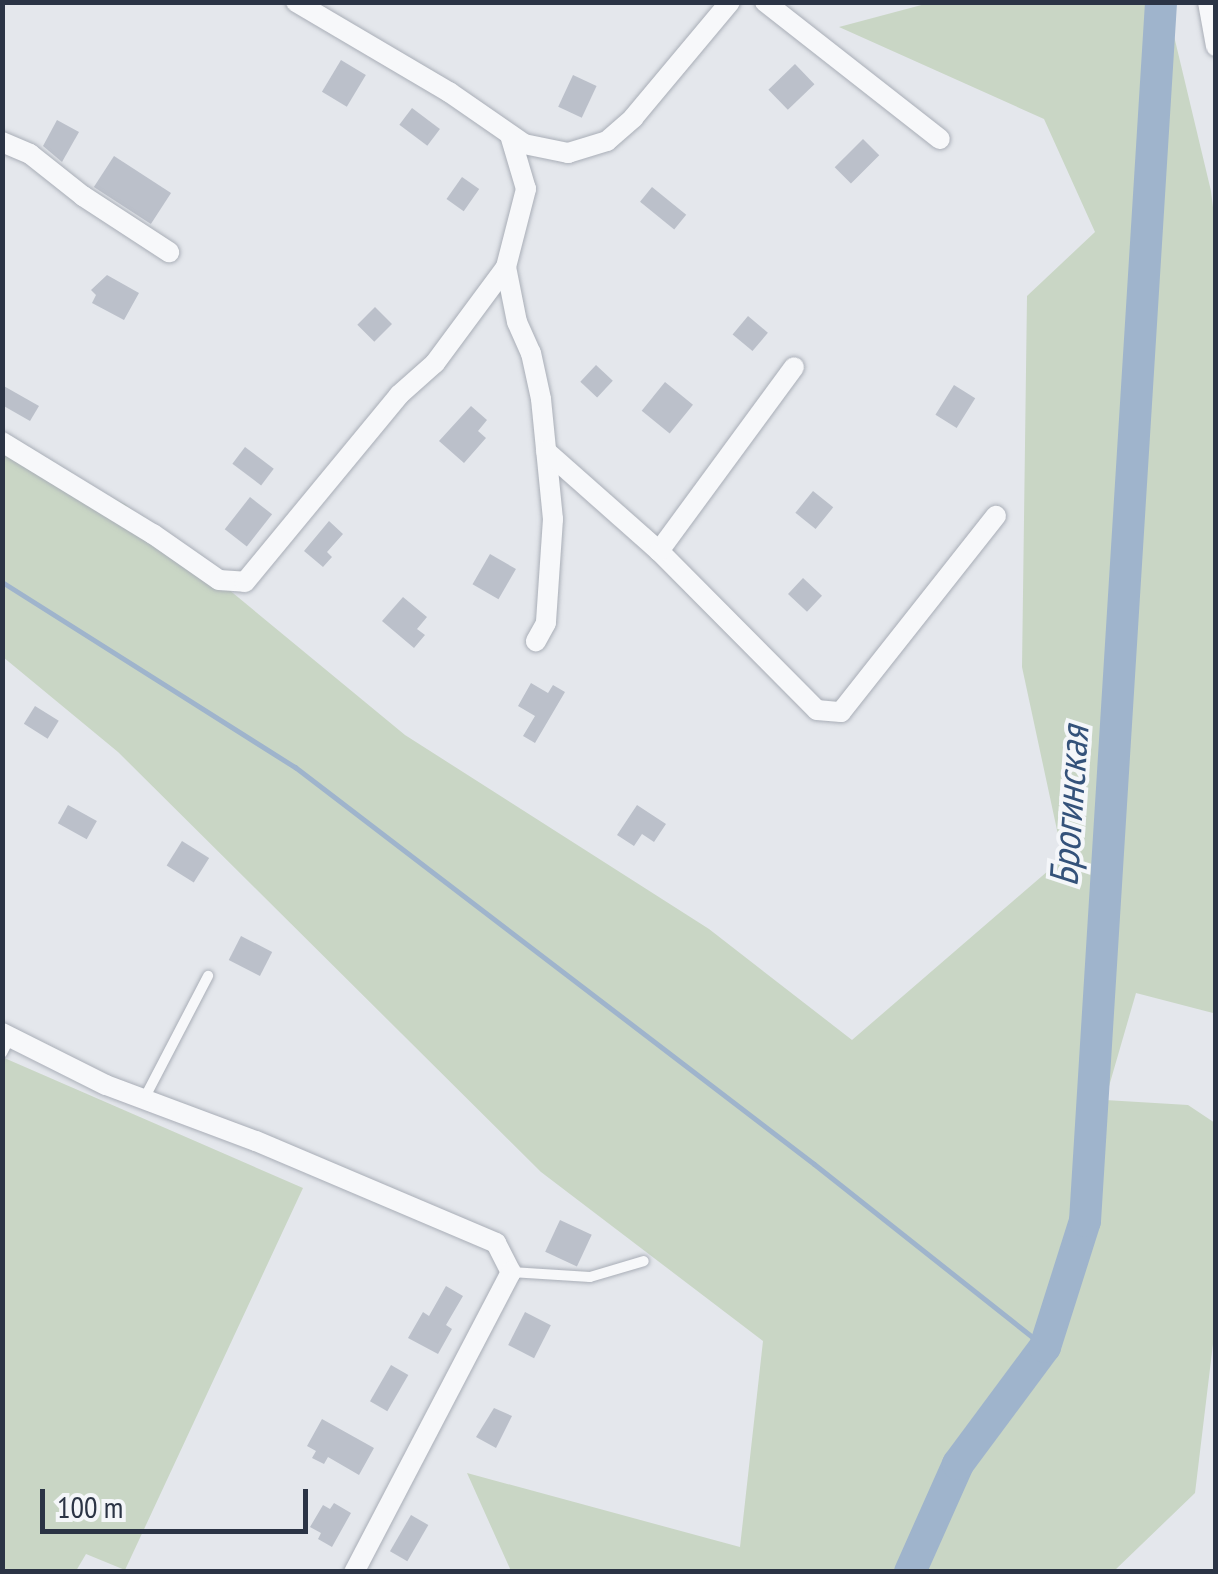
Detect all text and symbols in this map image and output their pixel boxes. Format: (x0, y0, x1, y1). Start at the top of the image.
water label: Брогинская (1038, 724, 1098, 888)
scale bar (45, 1469, 312, 1531)
text: 100 m (57, 1487, 123, 1526)

